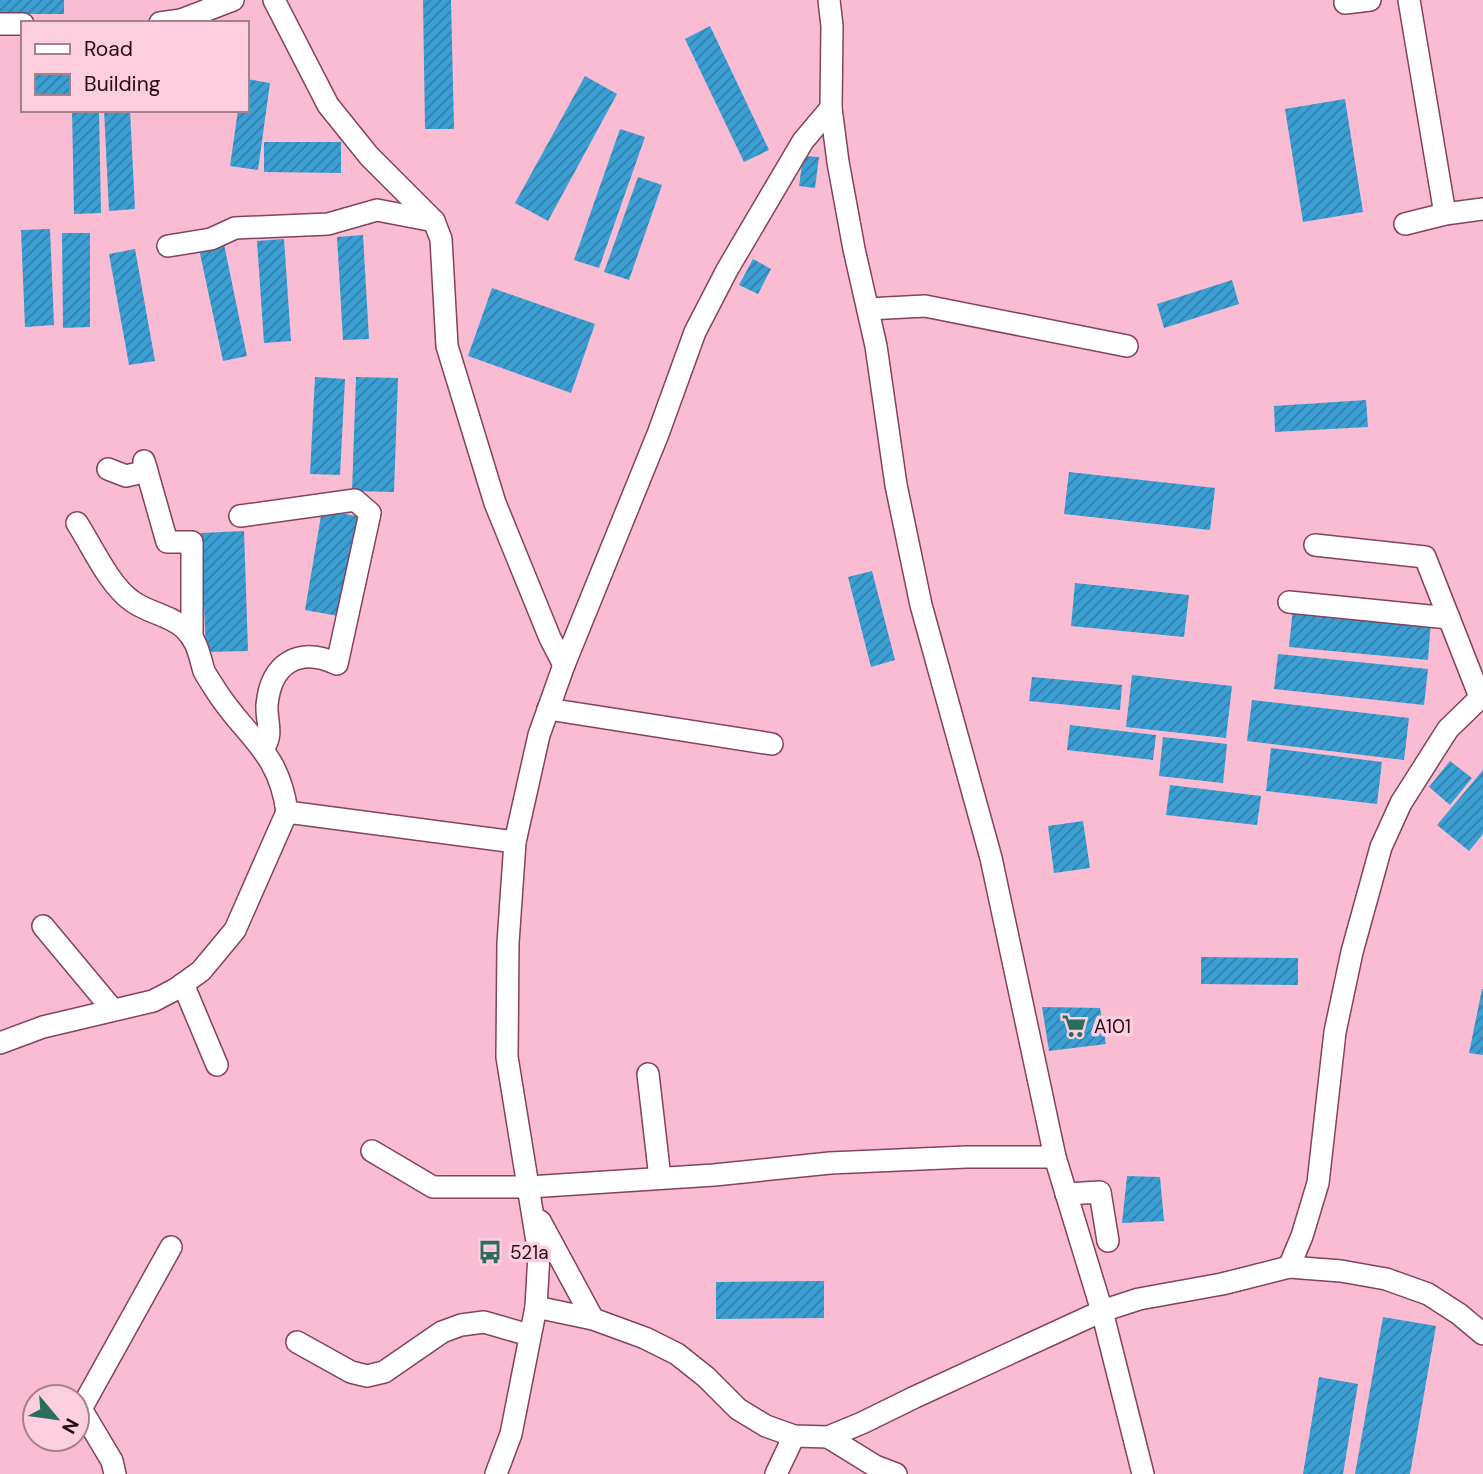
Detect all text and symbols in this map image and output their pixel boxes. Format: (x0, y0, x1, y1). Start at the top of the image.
legend (21, 21, 248, 112)
text: Road (84, 35, 133, 63)
text: Building (84, 70, 161, 98)
supermarket icon: A101 (1060, 1012, 1088, 1040)
place label: A101 (1094, 1014, 1131, 1039)
bus stop icon: 521a (476, 1238, 504, 1266)
place label: 521a (510, 1240, 548, 1265)
north arrow (21, 1383, 91, 1453)
text: N (56, 1414, 85, 1438)

